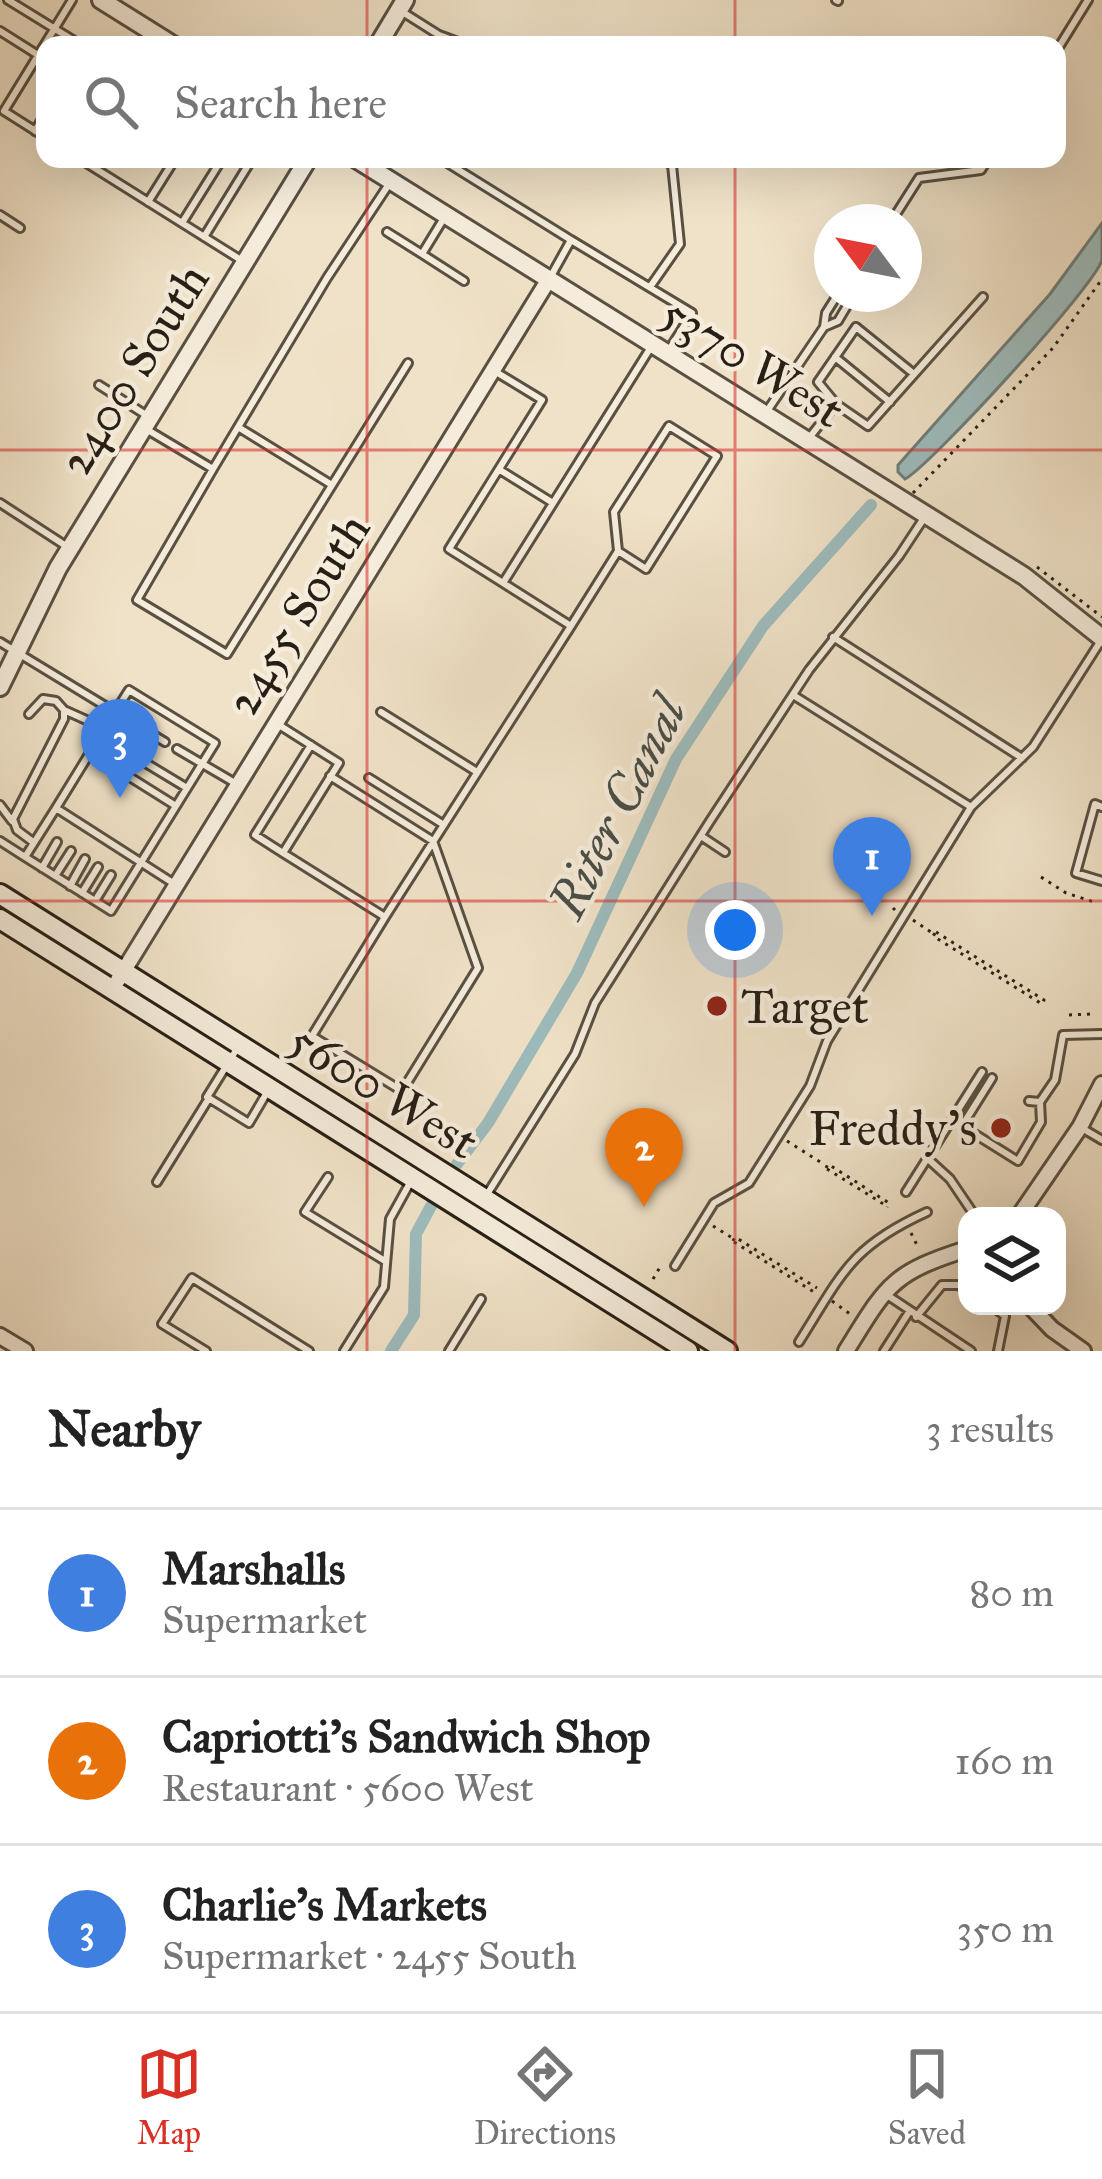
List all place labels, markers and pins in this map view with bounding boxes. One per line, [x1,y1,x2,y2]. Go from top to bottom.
pin: 3 [81,699,159,798]
pin: 1 [833,817,911,916]
place label: Target [741,977,869,1036]
marker: Target [704,993,730,1019]
place label: Freddy's [809,1099,977,1158]
pin: 2 [605,1108,683,1207]
marker: Freddy's [988,1115,1014,1141]

